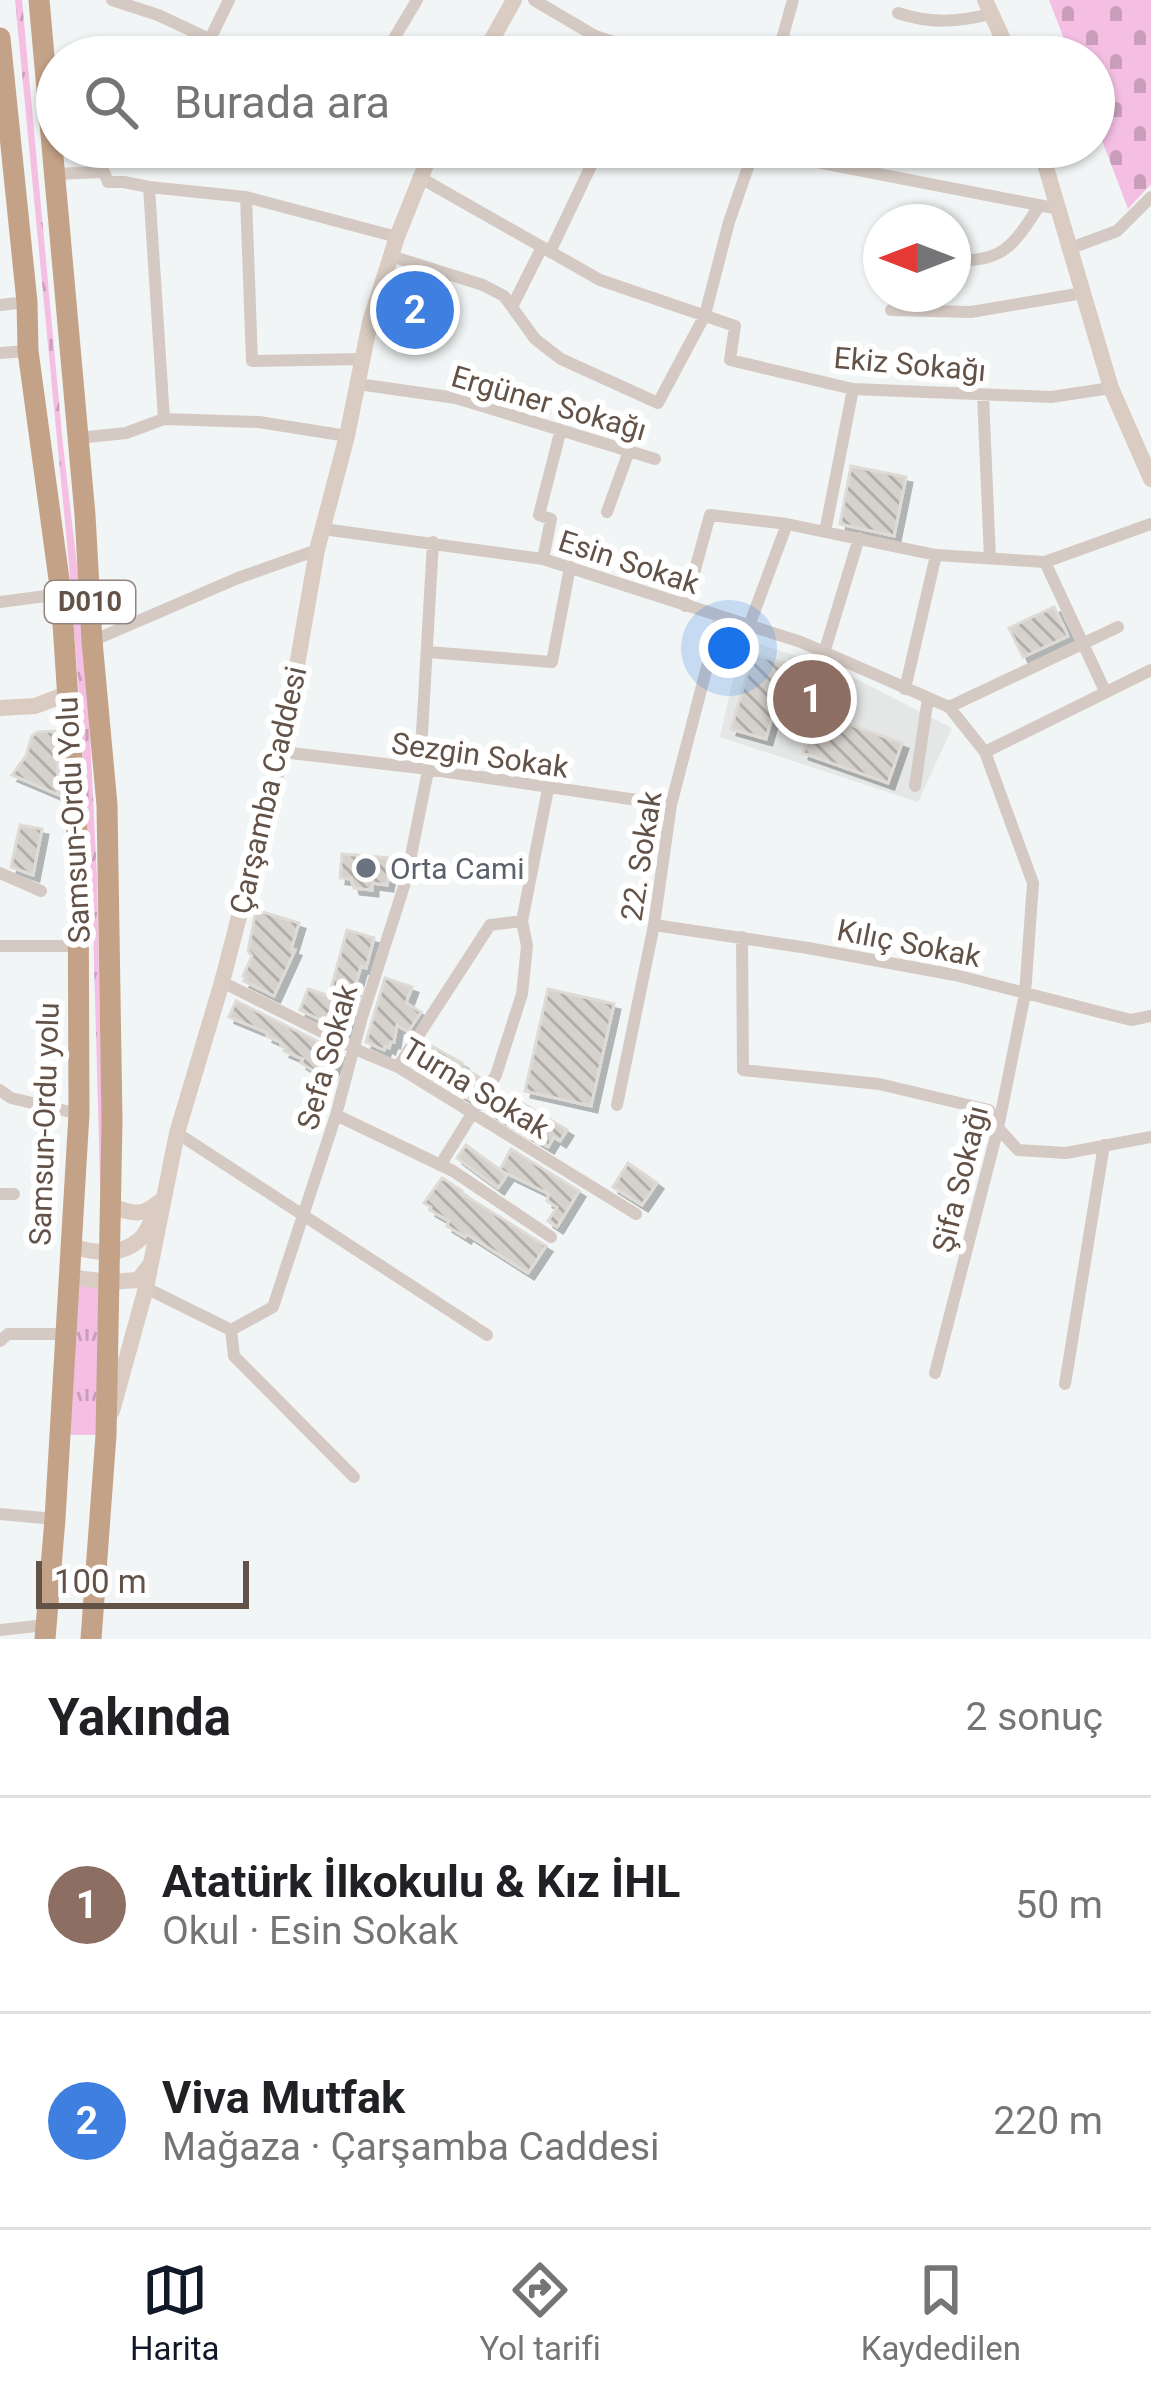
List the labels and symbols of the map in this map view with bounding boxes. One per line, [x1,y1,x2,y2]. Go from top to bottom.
north arrow [863,204,971,312]
pin: 2 [376,265,454,355]
street label: Ekiz Sokağı [832,340,988,388]
street label: Ergüner Sokağı [448,358,650,448]
street label: Esin Sokak [554,523,704,601]
road number: D010 [45,581,135,623]
your location [699,618,759,678]
pin: 1 [773,654,851,744]
street label: Çarşamba Caddesi [222,663,314,917]
street label: Samsun-Ordu Yolu [49,696,97,944]
street label: Sezgin Sokak [389,725,571,785]
street label: 22. Sokak [613,788,669,923]
place label: Orta Cami [390,851,525,886]
marker: Orta Cami [353,855,379,881]
street label: Kılıç Sokak [834,912,985,974]
street label: Sefa Sokak [290,980,365,1134]
street label: Samsun-Ordu yolu [22,1002,66,1246]
street label: Turna Sokak [396,1030,556,1146]
street label: Şifa Sokağı [925,1102,995,1256]
scale bar [36,1555,249,1608]

